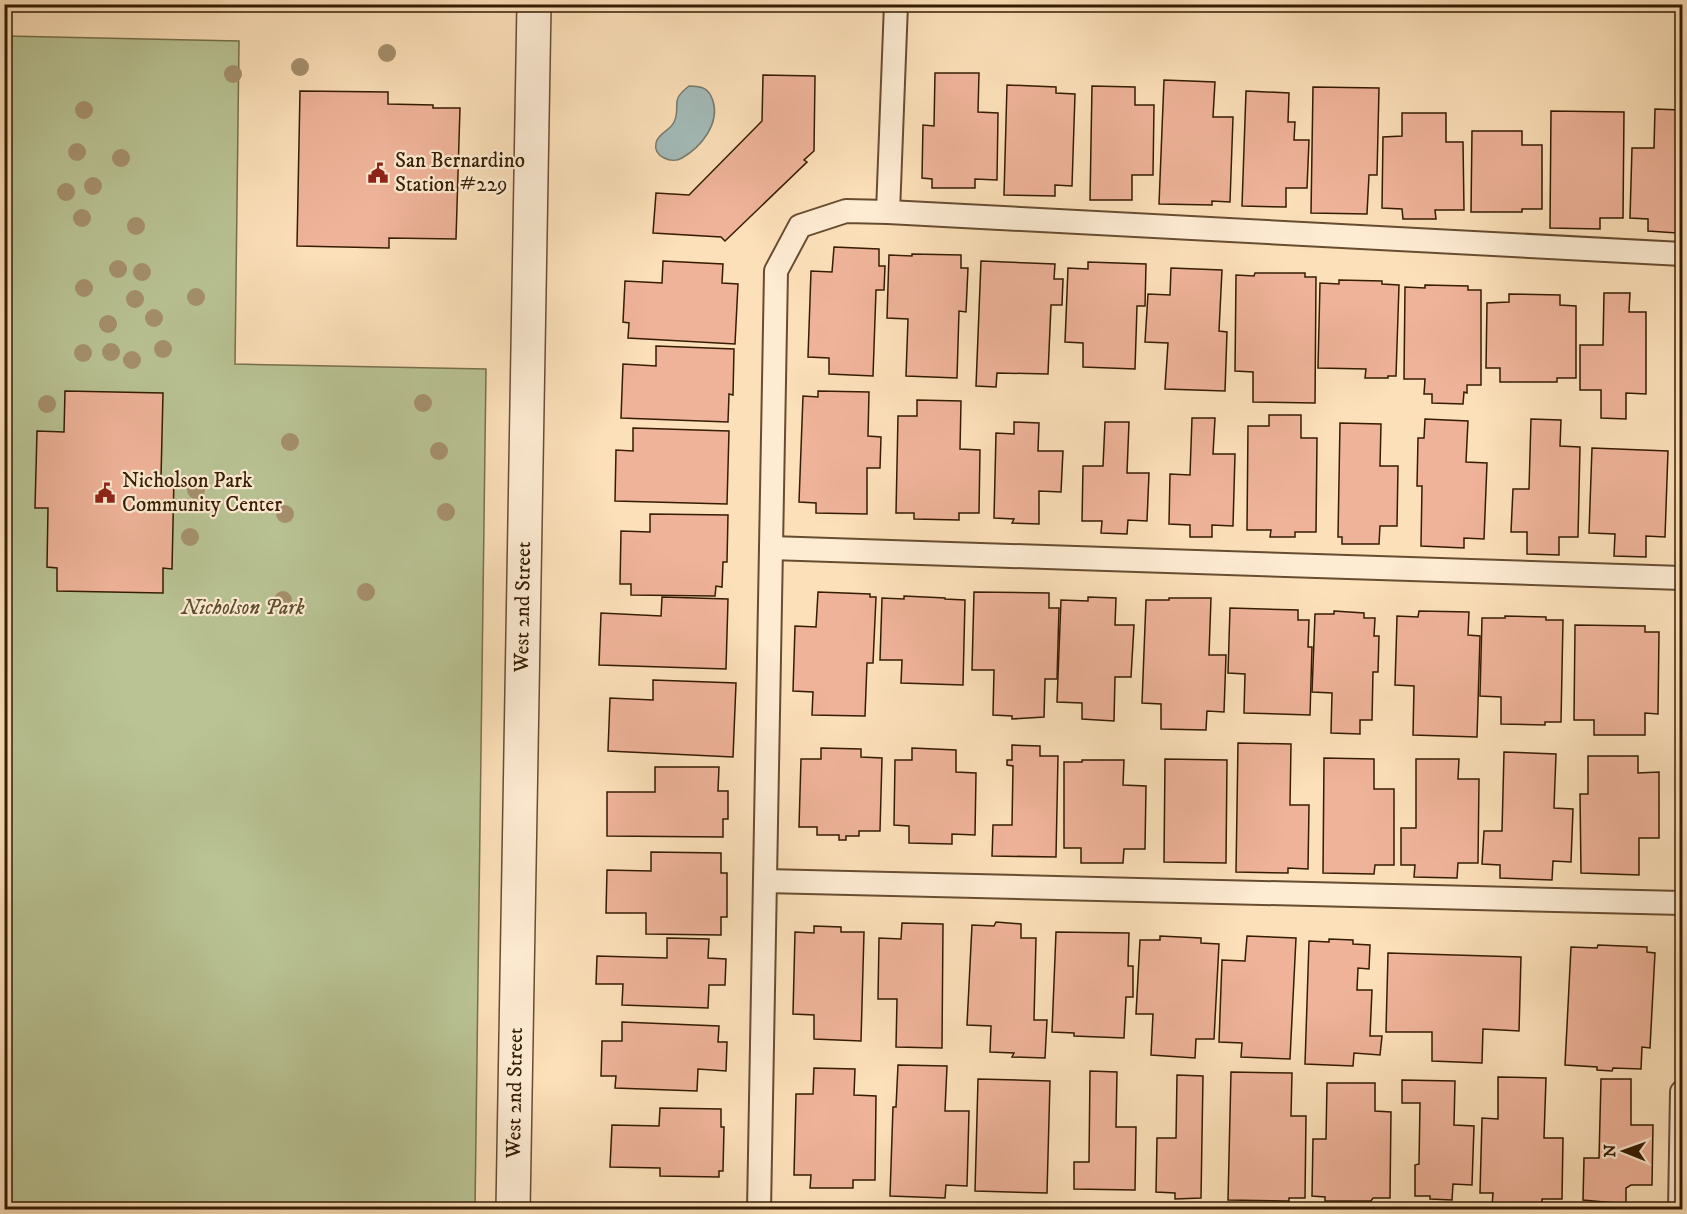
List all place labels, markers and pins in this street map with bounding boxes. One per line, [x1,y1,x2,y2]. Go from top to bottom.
place label: San Bernardino Station #229 [395,148,525,198]
public building icon: San Bernardino Station #229 [366,161,390,185]
place label: Nicholson Park Community Center [122,468,282,518]
public building icon: Nicholson Park Community Center [93,481,117,505]

